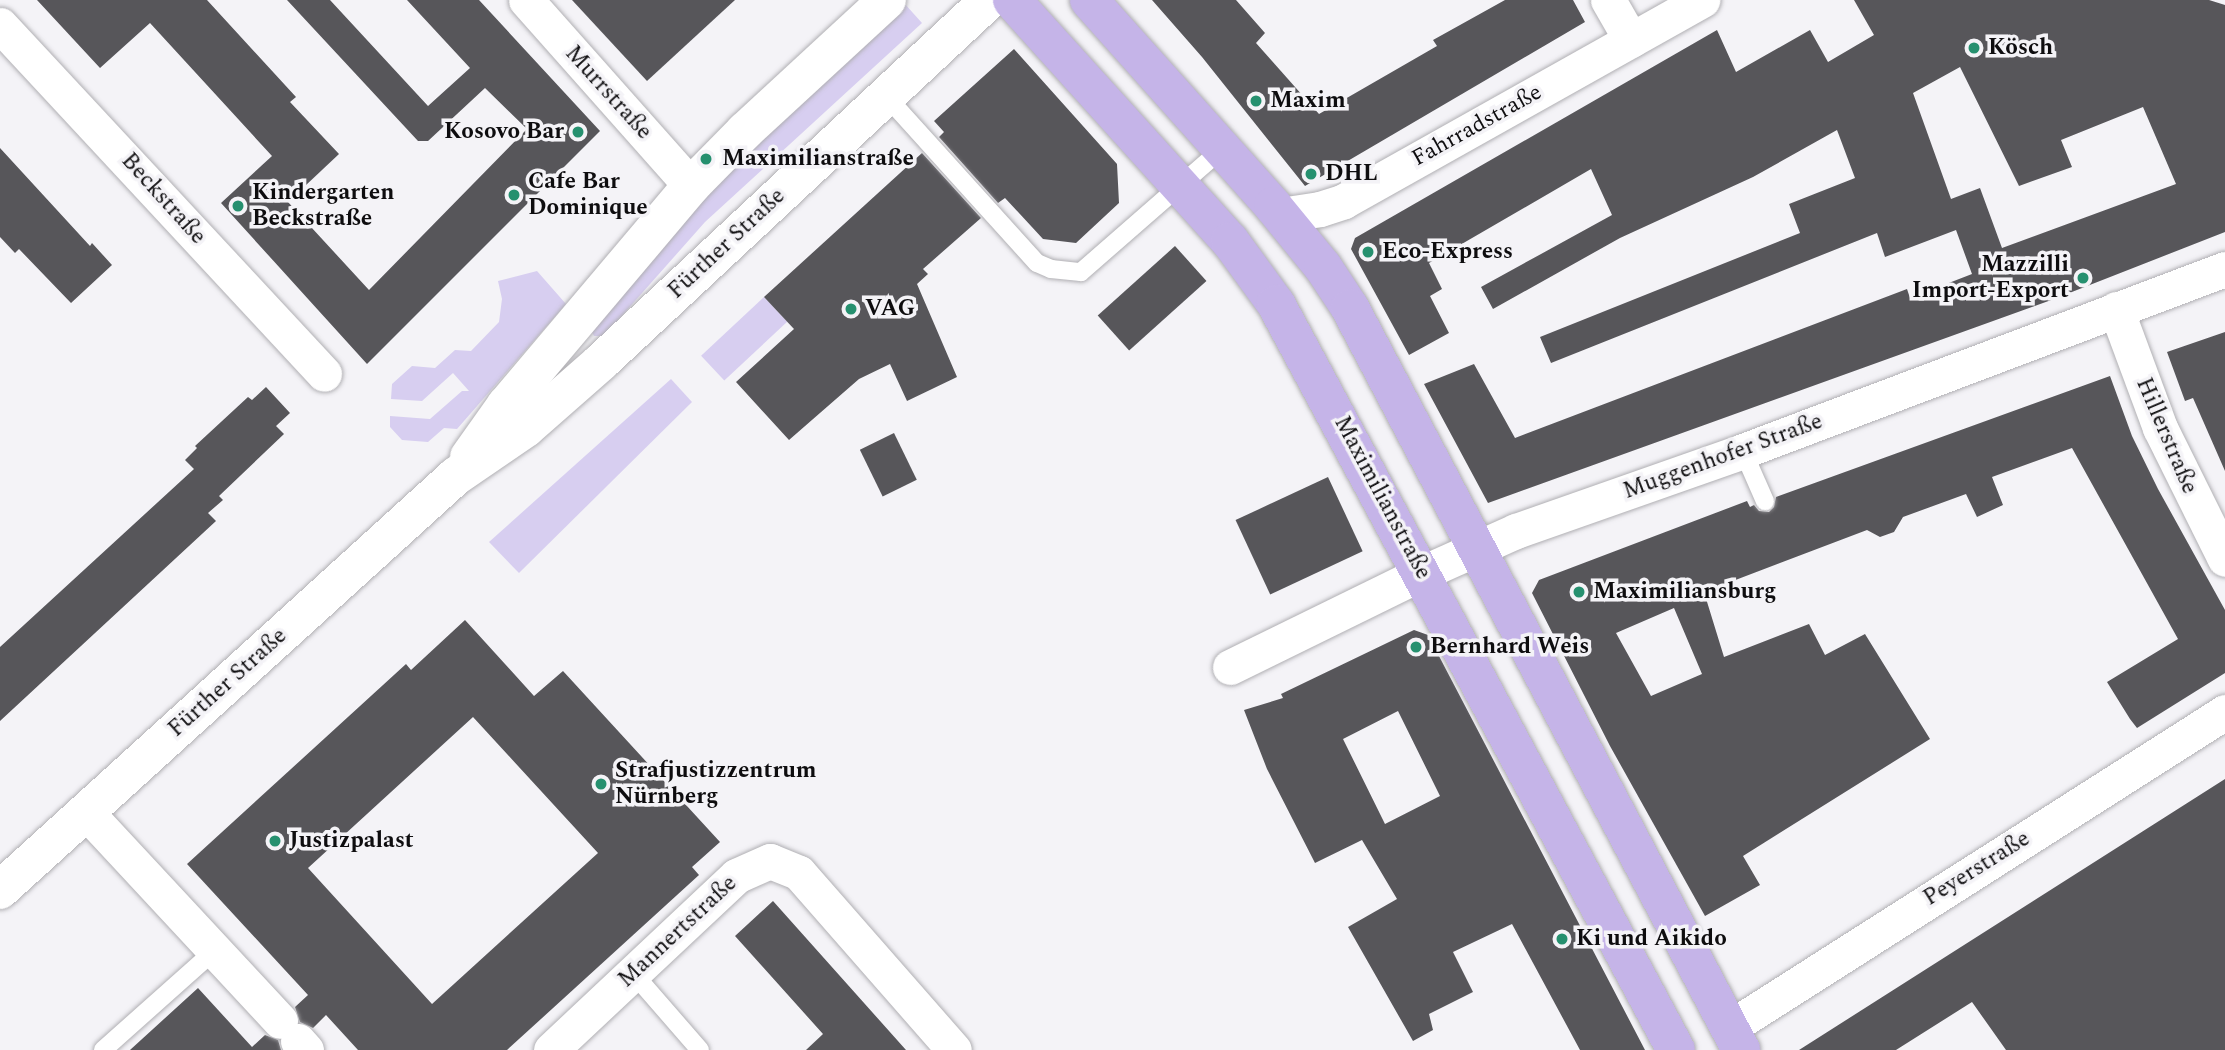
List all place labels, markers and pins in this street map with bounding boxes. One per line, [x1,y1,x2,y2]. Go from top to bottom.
place label: Kösch [1988,34,2053,62]
marker: Kösch [1966,40,1982,56]
place label: Maxim [1270,87,1346,115]
marker: Maxim [1248,93,1264,109]
place label: Kosovo Bar [444,118,564,146]
marker: Kosovo Bar [570,124,586,140]
place label: Maximilianstraße [722,145,914,173]
marker: Maximilianstraße [696,149,716,169]
place label: DHL [1325,160,1378,188]
marker: DHL [1303,166,1319,182]
place label: Cafe Bar Dominique [528,168,648,222]
place label: Kindergarten Beckstraße [252,179,394,233]
marker: Cafe Bar Dominique [506,187,522,203]
marker: Kindergarten Beckstraße [230,198,246,214]
place label: Eco-Express [1382,238,1513,266]
marker: Eco-Express [1360,244,1376,260]
place label: Mazzilli Import-Export [1912,251,2069,305]
marker: Mazzilli Import-Export [2075,270,2091,286]
place label: VAG [865,295,915,323]
marker: VAG [843,301,859,317]
place label: Maximiliansburg [1593,578,1777,606]
marker: Maximiliansburg [1571,584,1587,600]
place label: Bernhard Weis [1430,633,1589,661]
marker: Bernhard Weis [1408,639,1424,655]
place label: Strafjustizzentrum Nürnberg [615,757,817,811]
marker: Strafjustizzentrum Nürnberg [593,776,609,792]
place label: Justizpalast [289,827,414,855]
marker: Justizpalast [267,833,283,849]
place label: Ki und Aikido [1576,925,1727,953]
marker: Ki und Aikido [1554,931,1570,947]

